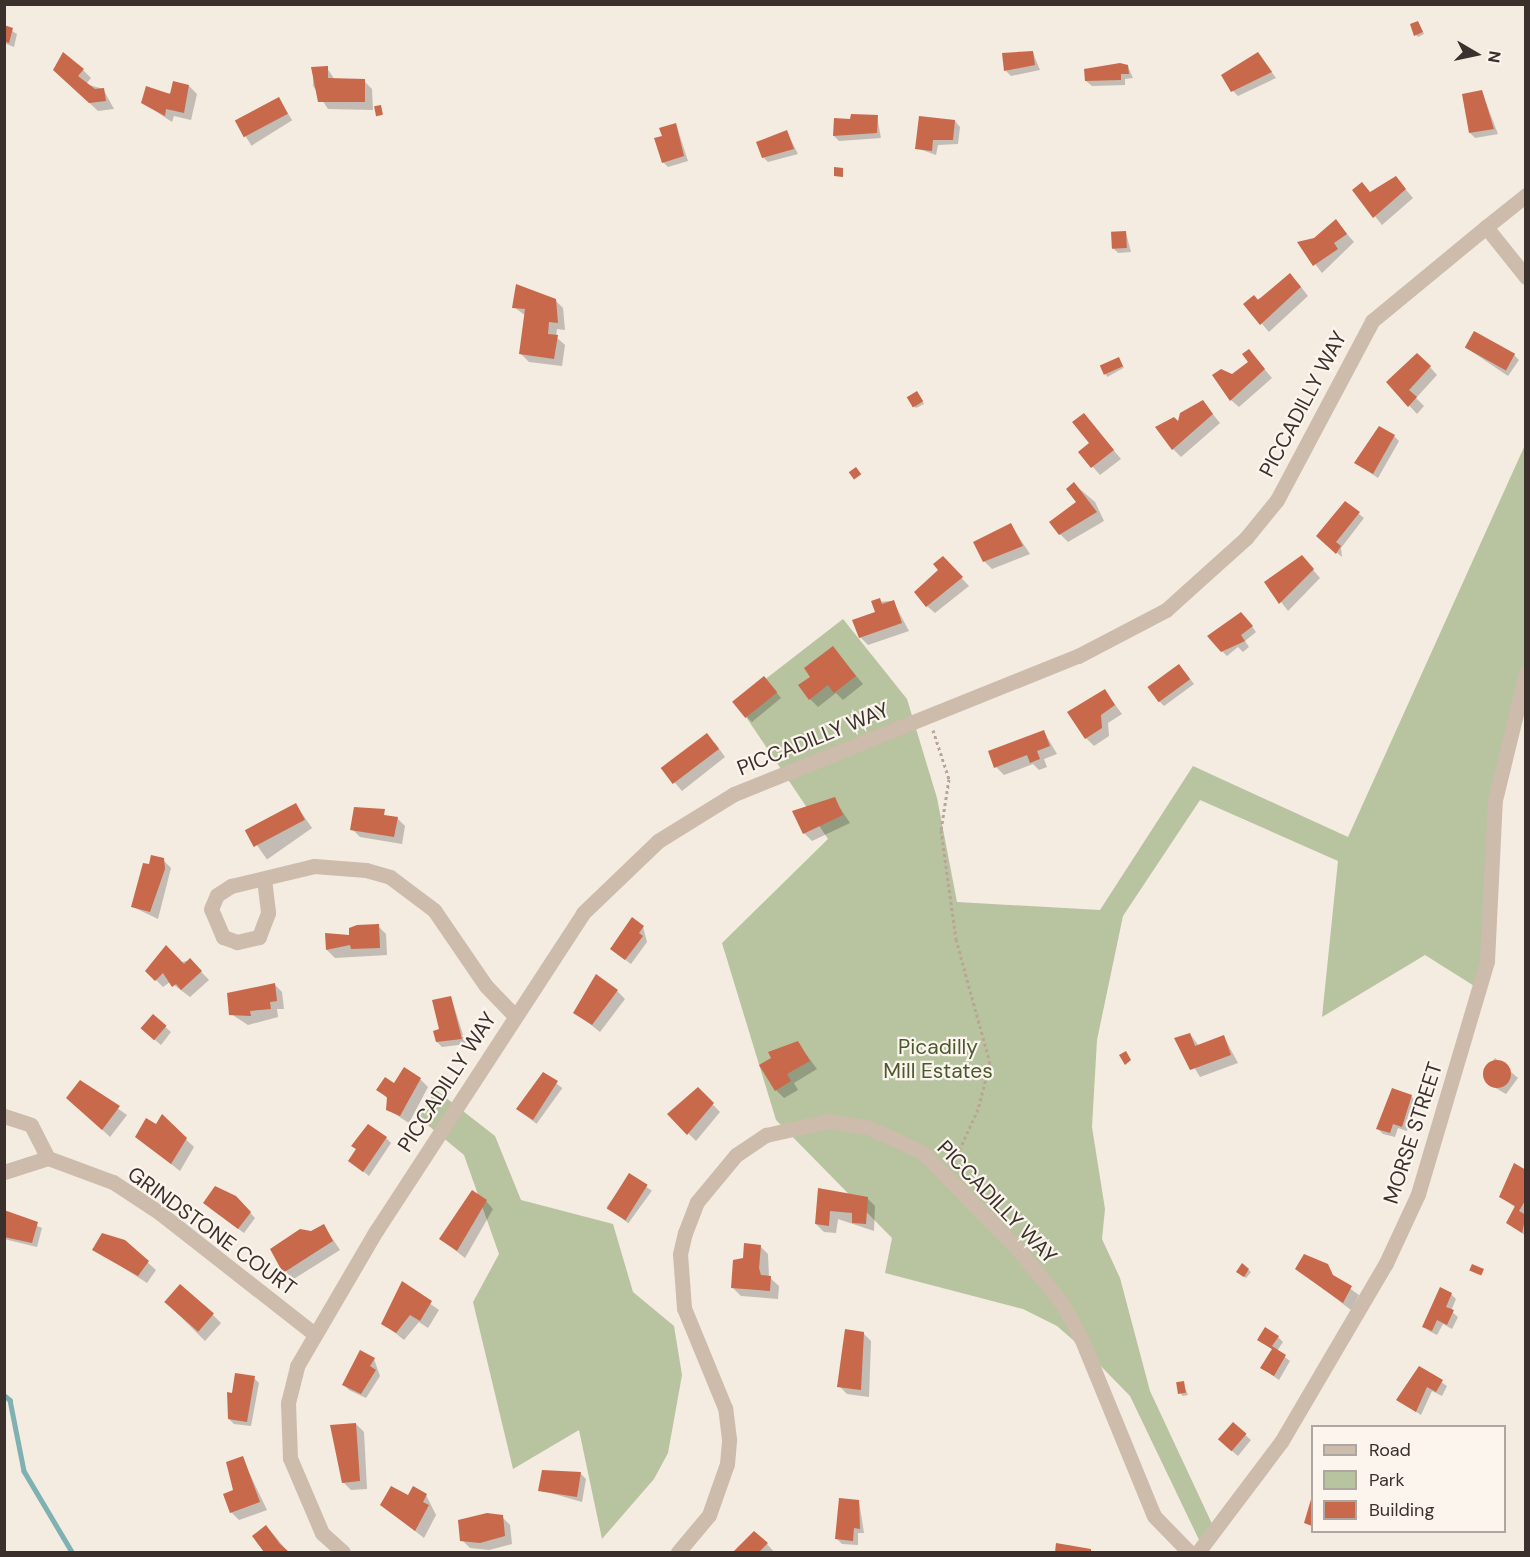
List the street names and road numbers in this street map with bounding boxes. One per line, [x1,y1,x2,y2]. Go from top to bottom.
street label: PICCADILLY WAY [1254,327,1352,481]
street label: PICCADILLY WAY [733,697,893,781]
street label: PICCADILLY WAY [392,1007,502,1157]
street label: MORSE STREET [1378,1059,1448,1207]
street label: PICCADILLY WAY [932,1135,1062,1269]
street label: GRINDSTONE COURT [123,1161,301,1301]

